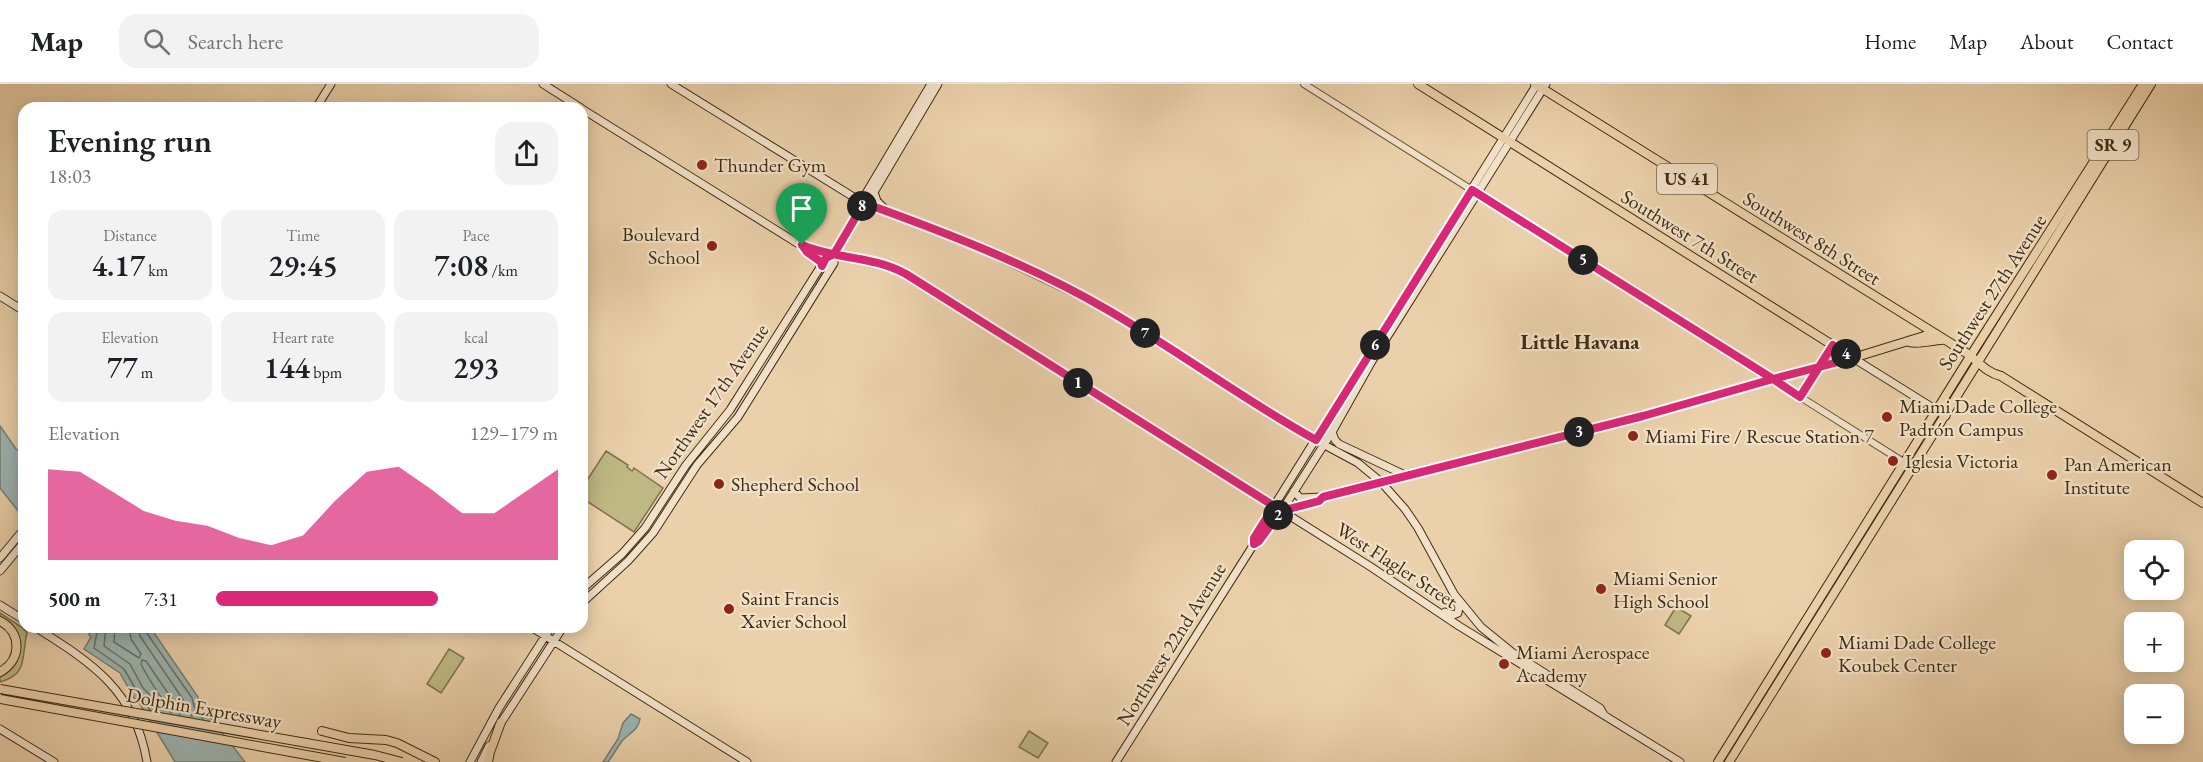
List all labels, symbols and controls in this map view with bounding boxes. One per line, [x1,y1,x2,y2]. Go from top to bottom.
search box [119,14,539,68]
text: Map [30,23,83,59]
icon: search [140,25,173,58]
text: Search here [188,27,283,56]
text: Home [1864,28,1916,55]
text: Map [1949,28,1987,55]
text: About [2020,28,2073,55]
text: Contact [2106,28,2173,55]
text: Evening run [48,119,212,162]
button: share [495,122,558,185]
road number: SR 9 [2088,130,2138,160]
place label: Thunder Gym [714,152,827,178]
marker: Thunder Gym [695,158,709,172]
text: 18:03 [48,163,91,189]
road number: US 41 [1657,164,1717,194]
pin [776,183,827,245]
street label: Southwest 7th Street [1616,183,1764,289]
street label: Southwest 8th Street [1738,185,1886,291]
pin: 8 [847,191,877,221]
icon: arrive [785,192,818,225]
text: 8 [858,195,866,216]
street label: Southwest 27th Avenue [1932,209,2052,375]
place label: Boulevard School [622,221,701,270]
text: Distance [103,225,157,246]
text: Time [286,225,320,246]
text: Pace [463,225,489,246]
marker: Boulevard School [705,239,719,253]
pin: 5 [1568,245,1598,275]
text: 4.17 [92,246,145,285]
text: 29:45 [268,246,338,285]
text: 7:08 [434,246,488,285]
text: 5 [1579,249,1587,270]
text: km [145,260,168,281]
text: /km [488,260,518,281]
street label: Northwest 17th Avenue [648,318,774,484]
pin: 7 [1130,318,1160,348]
text: 7 [1141,322,1149,343]
text: Elevation [101,327,159,348]
text: Heart rate [272,327,334,348]
text: kcal [464,327,488,348]
district label: Little Havana [1520,328,1640,355]
pin: 6 [1360,330,1390,360]
text: 6 [1371,334,1379,355]
pin: 4 [1831,339,1861,369]
text: 4 [1842,343,1850,364]
text: 77 [107,348,138,387]
text: 144 [264,348,310,387]
text: 293 [453,348,499,387]
text: m [138,362,153,383]
text: bpm [310,362,342,383]
pin: 1 [1063,368,1093,398]
text: 1 [1074,372,1082,393]
place label: Miami Dade College Padrón Campus [1899,393,2057,442]
marker: Miami Dade College Padrón Campus [1880,410,1894,424]
pin: 3 [1564,417,1594,447]
text: Elevation [48,420,120,446]
text: 129–179 m [470,420,558,446]
text: 3 [1575,421,1583,442]
place label: Miami Fire / Rescue Station 7 [1645,423,1874,449]
marker: Miami Fire / Rescue Station 7 [1626,429,1640,443]
place label: Iglesia Victoria [1905,448,2018,474]
place label: Pan American Institute [2064,451,2172,500]
marker: Iglesia Victoria [1886,454,1900,468]
marker: Pan American Institute [2045,468,2059,482]
place label: Shepherd School [731,471,860,497]
marker: Shepherd School [712,477,726,491]
pin: 2 [1263,500,1293,530]
text: 2 [1274,504,1282,525]
street label: West Flagler Street [1331,516,1463,614]
map controls [2124,540,2184,744]
button: locate [2124,540,2184,600]
street label: Northwest 22nd Avenue [1110,557,1232,730]
place label: Miami Senior High School [1613,565,1718,614]
marker: Miami Senior High School [1594,582,1608,596]
place label: Saint Francis Xavier School [740,585,847,634]
text: 500 m [48,586,101,612]
text: 7:31 [144,586,178,612]
marker: Saint Francis Xavier School [722,602,736,616]
button: + [2124,612,2184,672]
place label: Miami Dade College Koubek Center [1838,629,1996,678]
place label: Miami Aerospace Academy [1515,639,1650,688]
marker: Miami Dade College Koubek Center [1819,646,1833,660]
marker: Miami Aerospace Academy [1497,657,1511,671]
street label: Dolphin Expressway [124,682,284,734]
button: − [2124,684,2184,744]

